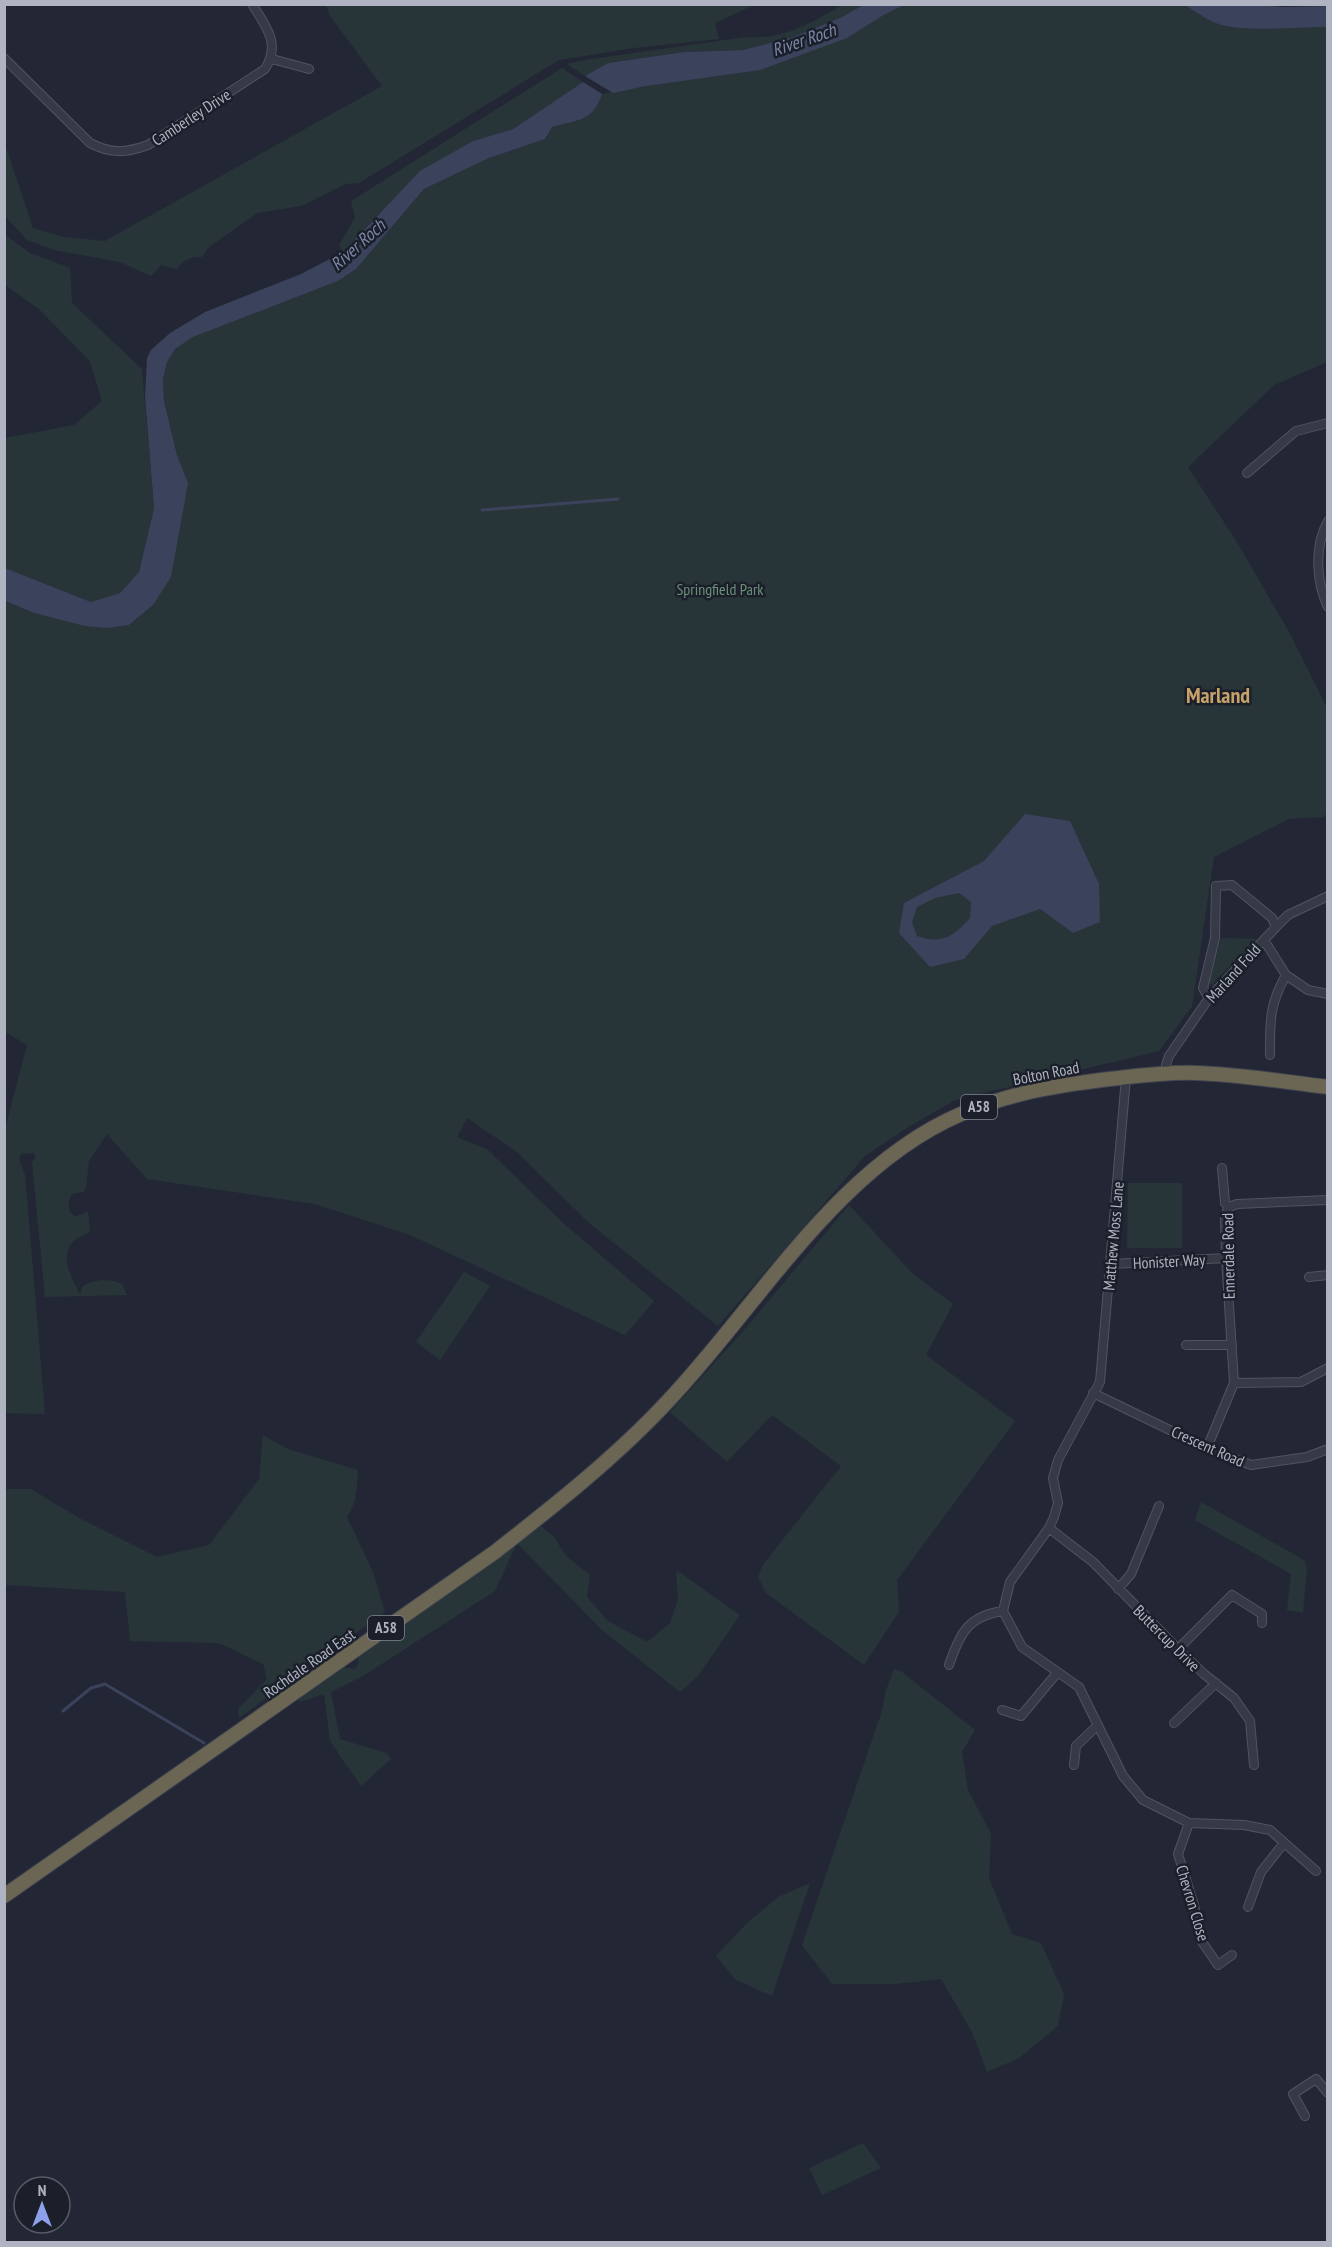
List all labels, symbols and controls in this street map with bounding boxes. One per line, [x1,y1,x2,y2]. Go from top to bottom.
water label: River Roch [769,18,840,61]
street label: Camberley Drive [148,84,234,150]
water label: River Roch [326,213,391,275]
park label: Springfield Park [676,579,764,599]
district label: Marland [1186,681,1250,709]
street label: Marland Fold [1201,939,1265,1007]
street label: Bolton Road [1011,1057,1081,1089]
road number: A58 [961,1095,997,1119]
street label: Matthew Moss Lane [1098,1181,1128,1291]
street label: Ennerdale Road [1217,1213,1239,1299]
street label: Honister Way [1132,1249,1206,1273]
street label: Crescent Road [1168,1421,1248,1471]
street label: Buttercup Drive [1129,1600,1205,1676]
road number: A58 [368,1616,404,1640]
street label: Rochdale Road East [259,1624,359,1702]
street label: Chevron Close [1172,1862,1214,1944]
north arrow [12,2175,72,2235]
text: N [38,2180,46,2200]

